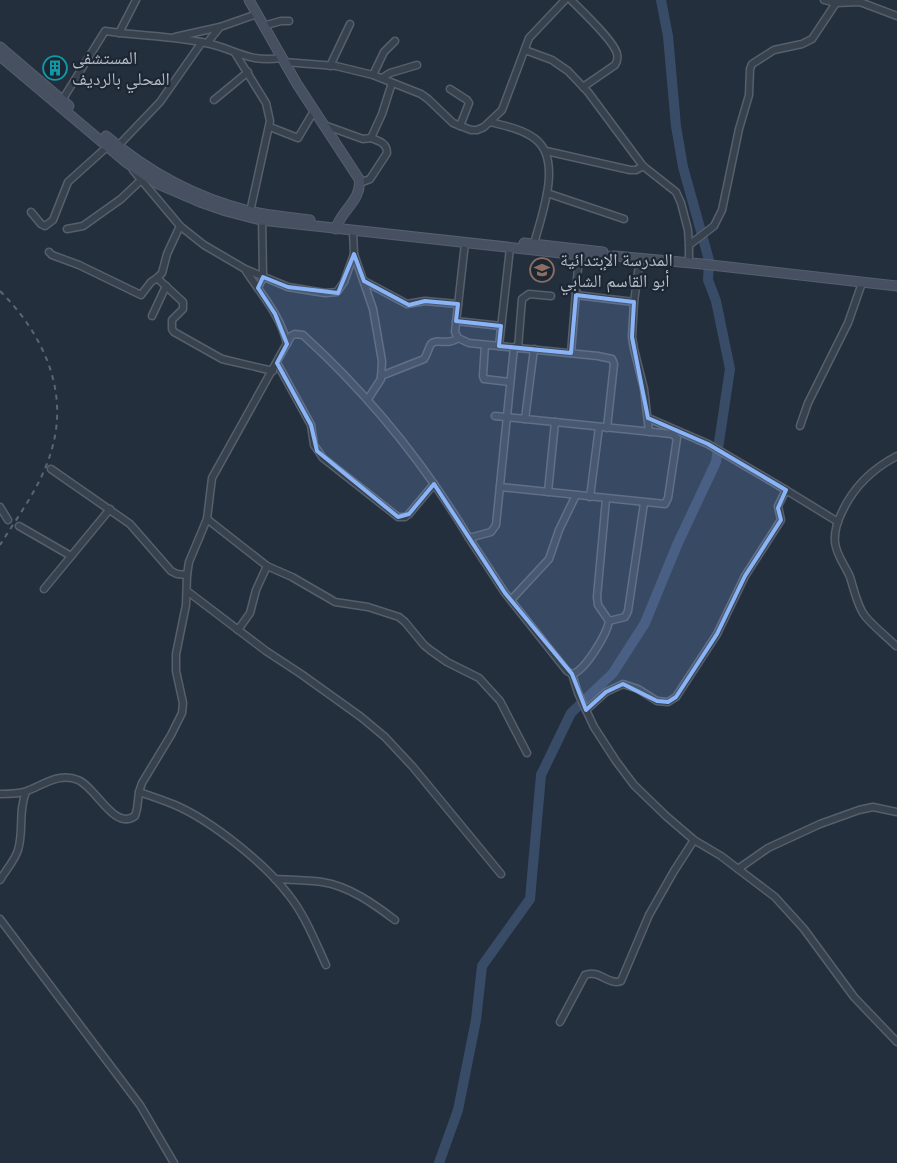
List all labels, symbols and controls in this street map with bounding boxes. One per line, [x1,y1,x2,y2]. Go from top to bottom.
place label: المستشفى المحلي بالرديف [72,47,170,94]
building icon: المستشفى المحلي بالرديف [42,55,68,81]
place label: المدرسة الإبتدائية أبو القاسم الشابي [560,249,673,296]
school or university icon: المدرسة الإبتدائية أبو القاسم الشابي [529,257,555,283]

